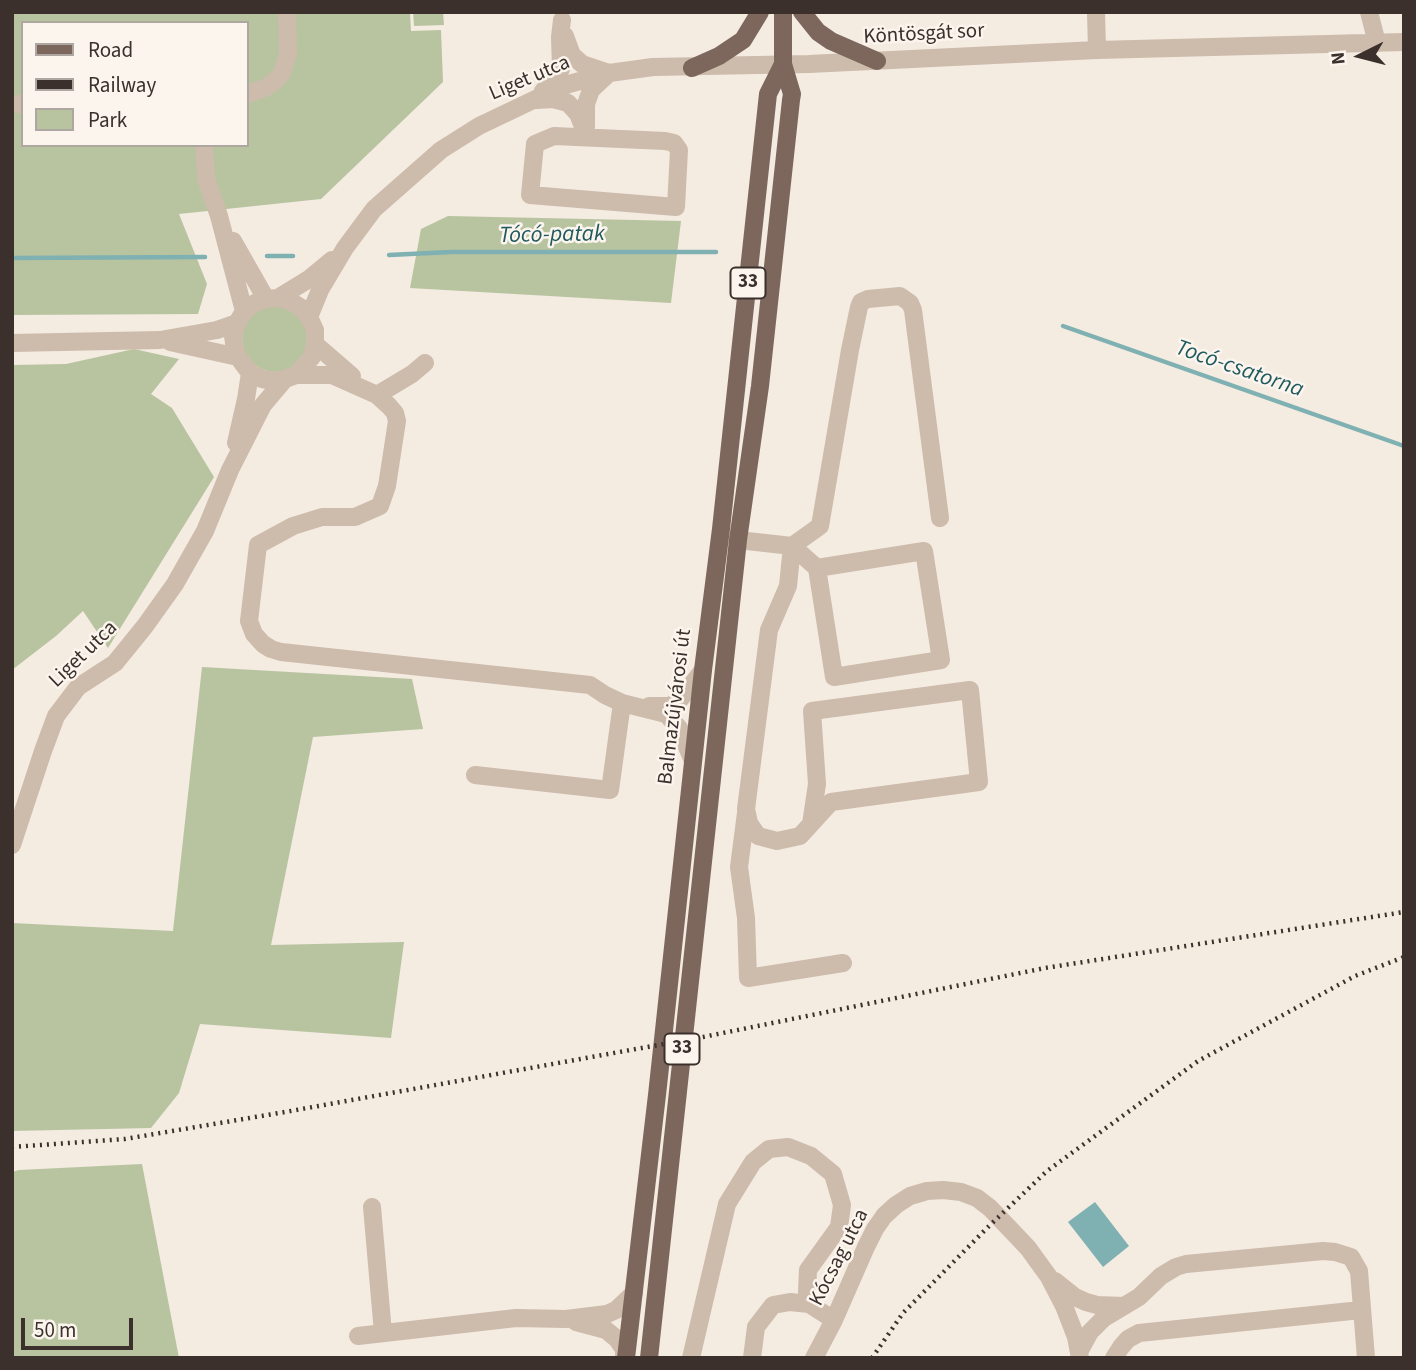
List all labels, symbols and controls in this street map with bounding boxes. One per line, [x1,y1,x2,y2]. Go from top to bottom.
street label: Köntösgát sor [863,19,985,51]
legend [21,21,248,147]
north arrow [1325,21,1395,91]
text: Road [88,35,133,65]
street label: Liget utca [486,51,574,107]
text: N [1325,51,1353,66]
text: Railway [88,70,156,100]
text: Park [88,105,127,135]
water label: Tócó-patak [499,221,605,251]
road number: 33 [730,268,766,298]
water label: Tocó-csatorna [1171,335,1307,405]
street label: Liget utca [45,616,123,694]
street label: Balmazújvárosi út [654,628,698,786]
road number: 33 [664,1034,700,1064]
street label: Kócsag utca [805,1205,875,1311]
scale bar [24,1304,136,1348]
text: 50 m [34,1315,76,1345]

